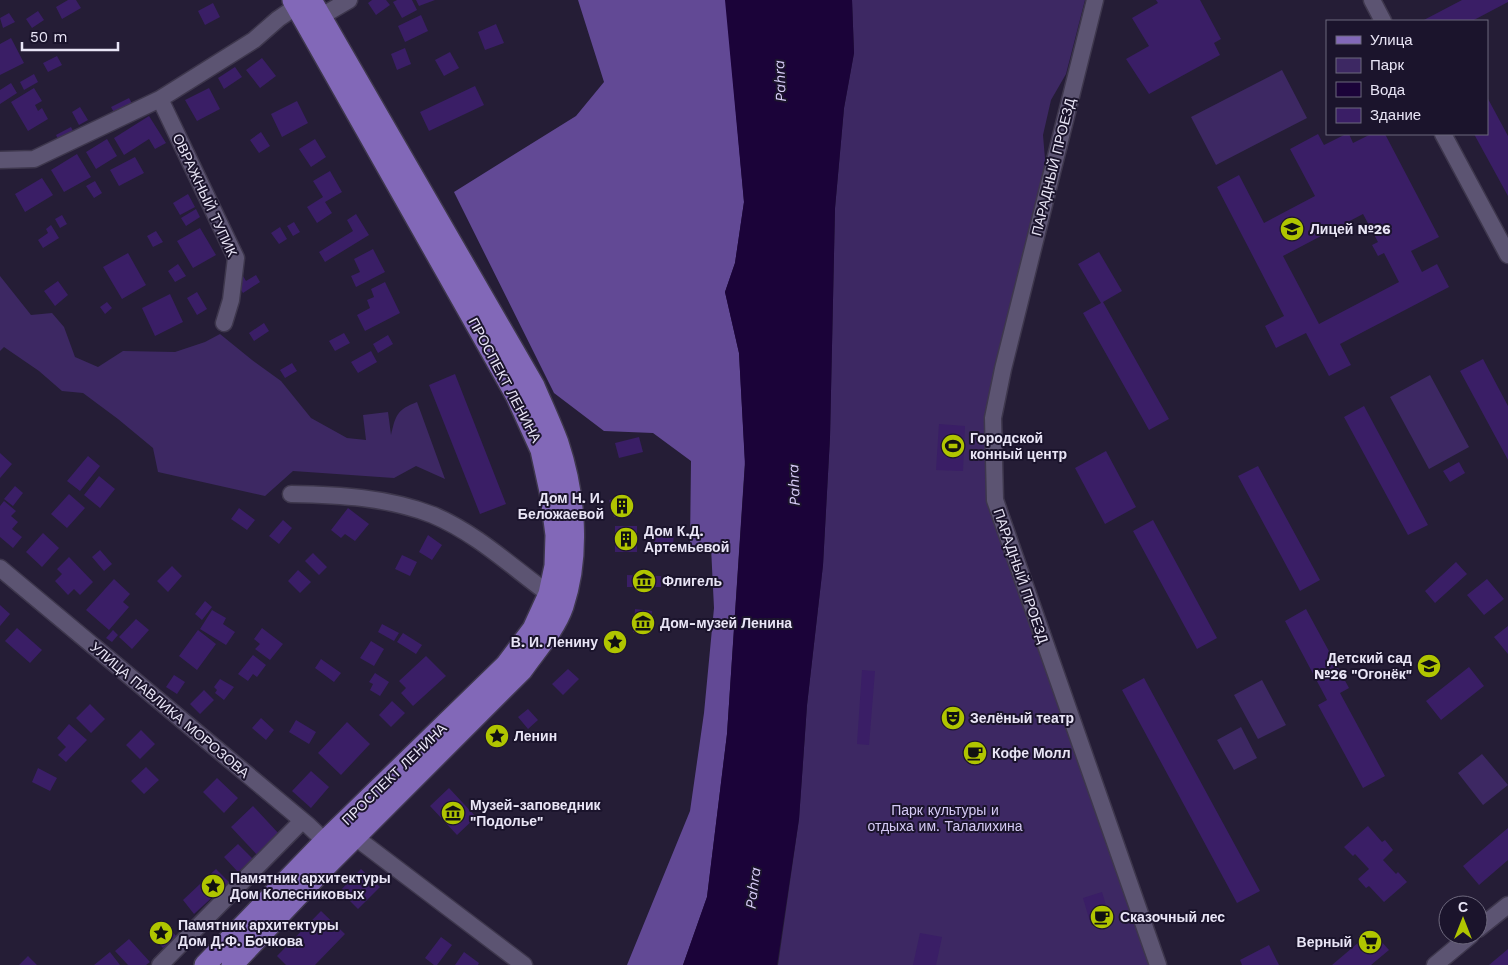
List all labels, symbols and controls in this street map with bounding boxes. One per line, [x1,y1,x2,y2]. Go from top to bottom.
scale bar [22,20,119,52]
legend [1326,20,1488,135]
text: 50 m [30,28,67,46]
text: Улица [1370,31,1413,49]
text: Парк [1370,56,1404,74]
water label: Pahra [770,60,790,102]
text: Вода [1370,81,1406,99]
street label: ПАРАДНЫЙ ПРОЕЗД [1027,96,1078,238]
text: Здание [1370,106,1421,124]
street label: ОВРАЖНЫЙ ТУПИК [169,130,242,260]
school or university icon: Лицей №26 [1279,216,1305,242]
place label: Лицей №26 [1310,221,1391,237]
street label: ПРОСПЕКТ ЛЕНИНА [465,315,545,446]
place label: Городской конный центр [970,430,1067,462]
sports icon: Городской конный центр [940,433,966,459]
water label: Pahra [784,464,804,506]
place label: Дом Н. И. Беложаевой [518,490,604,522]
building icon: Дом Н. И. Беложаевой [609,493,635,519]
street label: ПАРАДНЫЙ ПРОЕЗД [990,506,1053,646]
place label: Дом К.Д. Артемьевой [644,523,729,555]
building icon: Дом К.Д. Артемьевой [613,526,639,552]
museum icon: Флигель [631,568,657,594]
place label: Флигель [662,573,723,589]
museum icon: Дом-музей Ленина [630,610,656,636]
place label: Дом-музей Ленина [660,615,792,631]
place icon: В. И. Ленину [602,629,628,655]
place label: В. И. Ленину [511,634,598,650]
street label: УЛИЦА ПАВЛИКА МОРОЗОВА [87,639,253,782]
place label: Детский сад №26 "Огонёк" [1314,650,1412,682]
school or university icon: Детский сад №26 "Огонёк" [1416,653,1442,679]
theatre icon: Зелёный театр [940,705,966,731]
place label: Зелёный театр [970,710,1074,726]
street label: ПРОСПЕКТ ЛЕНИНА [338,719,450,828]
place icon: Ленин [484,723,510,749]
place label: Ленин [514,728,557,744]
cafe icon: Кофе Молл [962,740,988,766]
place label: Кофе Молл [992,745,1071,761]
place label: Музей-заповедник "Подолье" [470,797,602,829]
museum icon: Музей-заповедник "Подолье" [440,800,466,826]
park label: Парк культуры и отдыха им. Талалихина [868,802,1023,834]
water label: Pahra [742,866,764,910]
place label: Памятник архитектуры Дом Колесниковых [230,870,391,902]
place icon: Памятник архитектуры Дом Колесниковых [200,873,226,899]
north arrow [1438,895,1488,945]
text: С [1458,899,1468,915]
cafe icon: Сказочный лес [1089,904,1115,930]
place label: Сказочный лес [1120,909,1225,925]
place label: Памятник архитектуры Дом Д.Ф. Бочкова [178,917,339,949]
place icon: Памятник архитектуры Дом Д.Ф. Бочкова [148,920,174,946]
supermarket icon: Верный [1357,929,1383,955]
place label: Верный [1297,934,1352,950]

